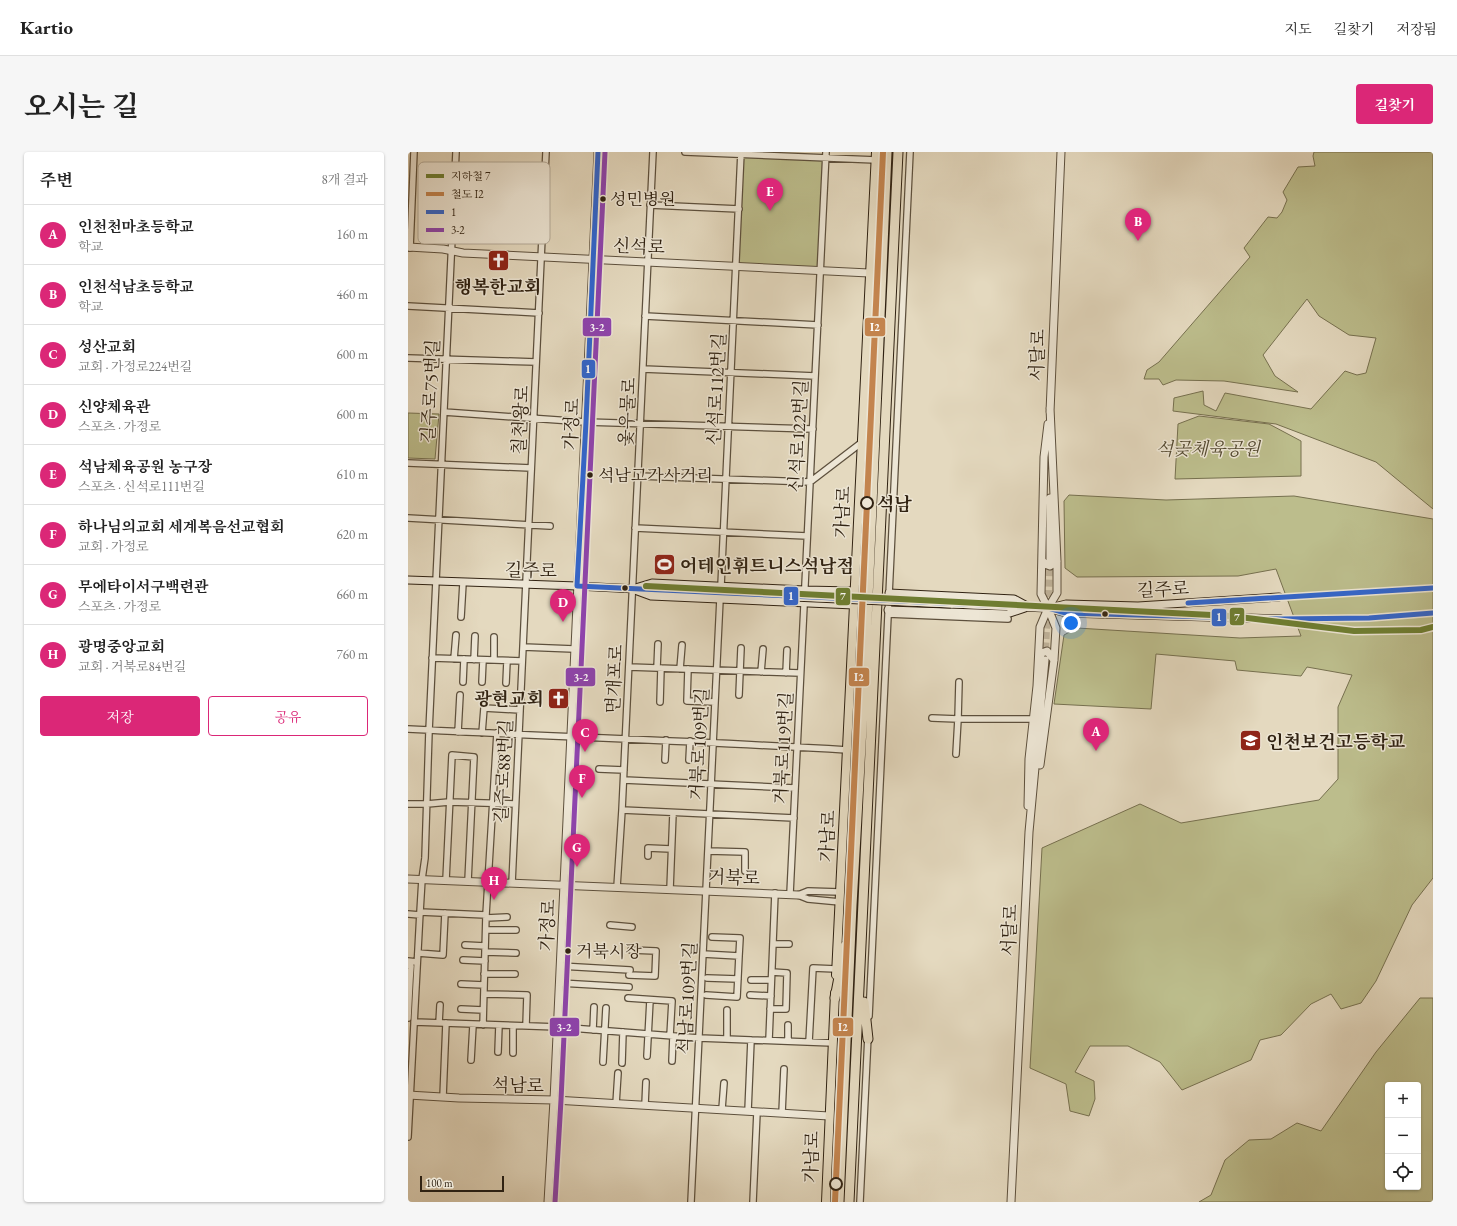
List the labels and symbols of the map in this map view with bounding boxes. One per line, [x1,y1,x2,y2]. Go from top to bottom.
legend [418,162,550,244]
text: 지하철 7 [451,169,491,183]
pin: E [757,178,783,211]
text: 철도 I2 [451,187,484,201]
place label: 성민병원 [610,188,676,210]
marker: 성민병원 [598,194,608,204]
text: 1 [451,205,456,219]
pin: B [1125,208,1151,241]
text: 3-2 [451,223,465,237]
street label: 신석로 [613,234,665,258]
church icon: 행복한교회 [485,248,511,274]
place label: 행복한교회 [455,275,541,298]
line badge: 3-2 [582,317,612,337]
line badge: I2 [864,317,886,337]
text: 3-2 [589,320,605,334]
text: I2 [870,320,880,334]
street label: 서달로 [1025,329,1049,381]
street label: 신석로112번길 [702,332,730,446]
street label: 길주로75번길 [416,338,444,444]
line badge: 1 [581,359,596,379]
text: 1 [585,362,591,376]
street label: 옻우물로 [614,377,640,447]
street label: 신석로122번길 [784,379,812,493]
street label: 칠천왕로 [507,385,533,455]
street label: 가정로 [558,397,584,451]
park label: 석곶체육공원 [1156,437,1262,460]
place label: 석남고가사거리 [598,464,713,486]
marker: 석남고가사거리 [585,470,595,480]
street label: 가남로 [829,485,855,539]
place label: 석남 [877,492,912,515]
marker: 석남 [860,496,874,510]
sports icon: 어테인휘트니스석남점 [651,552,677,578]
place label: 어테인휘트니스석남점 [680,554,854,577]
street label: 길주로 [505,558,557,582]
street label: 길주로 [1136,576,1190,602]
unlabelled marker [620,583,630,593]
line badge: 1 [783,586,799,606]
line badge: 7 [835,587,851,606]
pin: D [550,589,576,622]
text: 1 [788,589,794,603]
text: 7 [840,589,846,603]
line badge: 7 [1229,607,1245,626]
line badge: 1 [1211,608,1227,627]
unlabelled marker [1100,609,1110,619]
text: 1 [1216,610,1222,624]
text: 7 [1234,610,1240,624]
your location [1061,613,1081,633]
street label: 면개포로 [601,644,627,714]
line badge: 3-2 [565,667,596,687]
line badge: I2 [848,667,870,687]
text: 3-2 [573,670,589,684]
text: I2 [854,670,864,684]
church icon: 광현교회 [546,685,572,711]
place label: 광현교회 [474,687,544,710]
street label: 거북로109번길 [685,687,713,801]
street label: 거북로119번길 [769,691,797,805]
street label: 길주로88번길 [489,718,517,824]
pin: A [1083,718,1109,751]
pin: C [572,719,598,752]
school or university icon: 인천보건고등학교 [1237,728,1263,754]
place label: 인천보건고등학교 [1266,730,1406,753]
pin: F [569,765,595,798]
street label: 가남로 [814,809,840,863]
pin: G [564,834,590,867]
street label: 거북로 [708,865,760,889]
pin: H [481,867,507,900]
street label: 가정로 [534,898,560,952]
street label: 서달로 [996,903,1022,957]
place label: 거북시장 [576,940,642,962]
street label: 석남로109번길 [673,941,701,1055]
marker: 거북시장 [563,946,573,956]
line badge: 3-2 [549,1017,580,1037]
line badge: I2 [832,1017,854,1037]
text: 3-2 [556,1020,572,1034]
text: I2 [838,1020,848,1034]
street label: 석남로 [492,1073,544,1097]
street label: 가남로 [799,1131,823,1183]
scale bar [420,1174,504,1193]
unlabelled marker [829,1177,843,1191]

